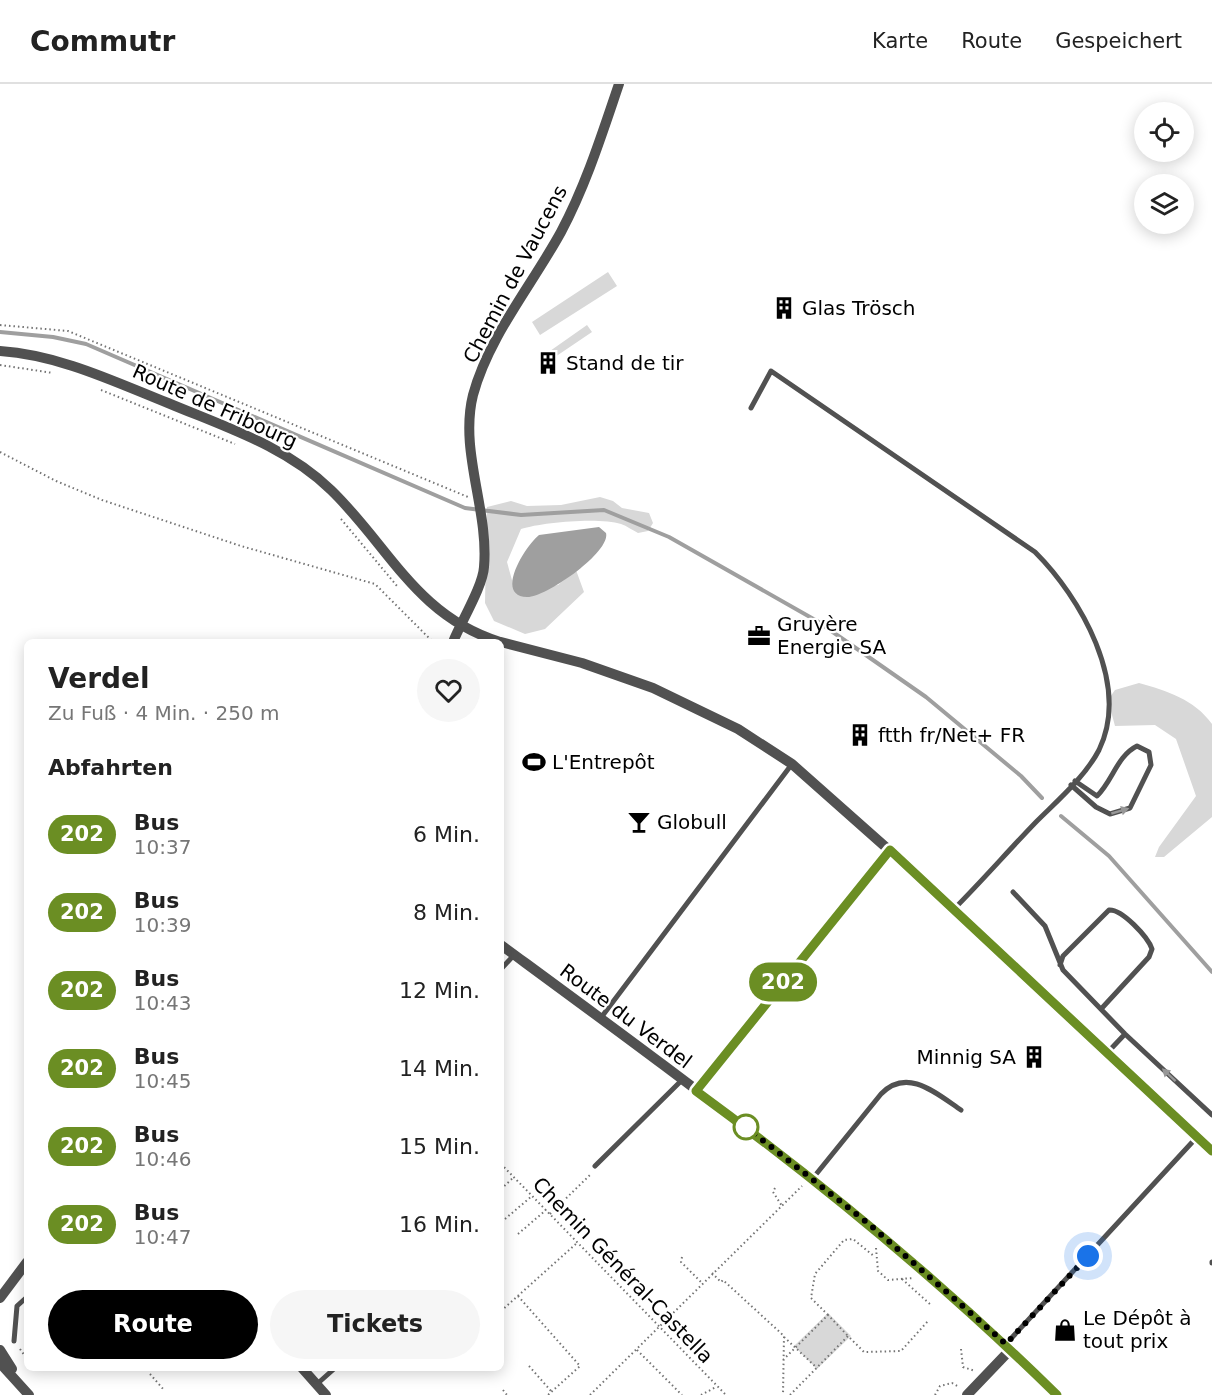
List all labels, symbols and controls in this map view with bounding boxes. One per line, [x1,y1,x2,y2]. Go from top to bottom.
text: Commutr [30,25,175,58]
text: Karte [872,29,928,53]
text: Route [961,29,1022,53]
text: Gespeichert [1055,29,1182,53]
map controls [1134,102,1194,234]
button: locate [1134,102,1194,162]
button: layers [1134,174,1194,234]
street label: Chemin de Vaucens [458,181,572,367]
building icon: Glas Trösch [771,295,797,321]
place label: Glas Trösch [802,296,915,320]
building icon: Stand de tir [535,350,561,376]
place label: Stand de tir [566,351,684,375]
street label: Route de Fribourg [129,359,301,453]
place label: Gruyère Energie SA [777,612,886,659]
office icon: Gruyère Energie SA [746,623,772,649]
button: heart [417,659,480,722]
text: Verdel [48,662,150,695]
text: Zu Fuß · 4 Min. · 250 m [48,701,280,725]
building icon: ftth fr/Net+ FR [847,722,873,748]
place label: ftth fr/Net+ FR [878,723,1025,747]
sports icon: L'Entrepôt [521,749,547,775]
place label: L'Entrepôt [552,750,655,774]
text: Abfahrten [48,755,173,780]
one-way arrow [1111,806,1129,815]
bar icon: Globull [626,809,652,835]
text: Bus [134,810,179,835]
place label: Globull [657,810,727,834]
text: 202 [60,822,104,846]
text: 6 Min. [413,822,480,847]
text: 10:37 [134,835,191,859]
text: Bus [134,888,179,913]
text: 202 [60,900,104,924]
text: 8 Min. [413,900,480,925]
text: 10:39 [134,913,191,937]
street label: Route du Verdel [555,959,697,1073]
line badge: 202 [748,962,818,1002]
text: Bus [134,966,179,991]
text: 202 [761,970,805,994]
text: 202 [60,978,104,1002]
text: 12 Min. [399,978,480,1003]
text: 10:43 [134,991,191,1015]
text: Bus [134,1044,179,1069]
building icon: Minnig SA [1021,1044,1047,1070]
place label: Minnig SA [916,1045,1016,1069]
text: 202 [60,1056,104,1080]
text: 14 Min. [399,1056,480,1081]
one-way arrow [1162,1068,1177,1082]
text: 10:45 [134,1069,191,1093]
unlabelled marker [733,1114,759,1140]
text: Bus [134,1122,179,1147]
text: 202 [60,1134,104,1158]
text: 15 Min. [399,1134,480,1159]
text: 10:46 [134,1147,191,1171]
street label: Chemin Général-Castella [528,1172,718,1368]
text: Bus [134,1200,179,1225]
text: 202 [60,1212,104,1236]
text: 16 Min. [399,1212,480,1237]
text: 10:47 [134,1225,191,1249]
your location [1073,1241,1103,1271]
button: Route [48,1290,258,1359]
button: Tickets [270,1290,480,1359]
place label: Le Dépôt à tout prix [1083,1306,1192,1353]
shop icon: Le Dépôt à tout prix [1052,1317,1078,1343]

